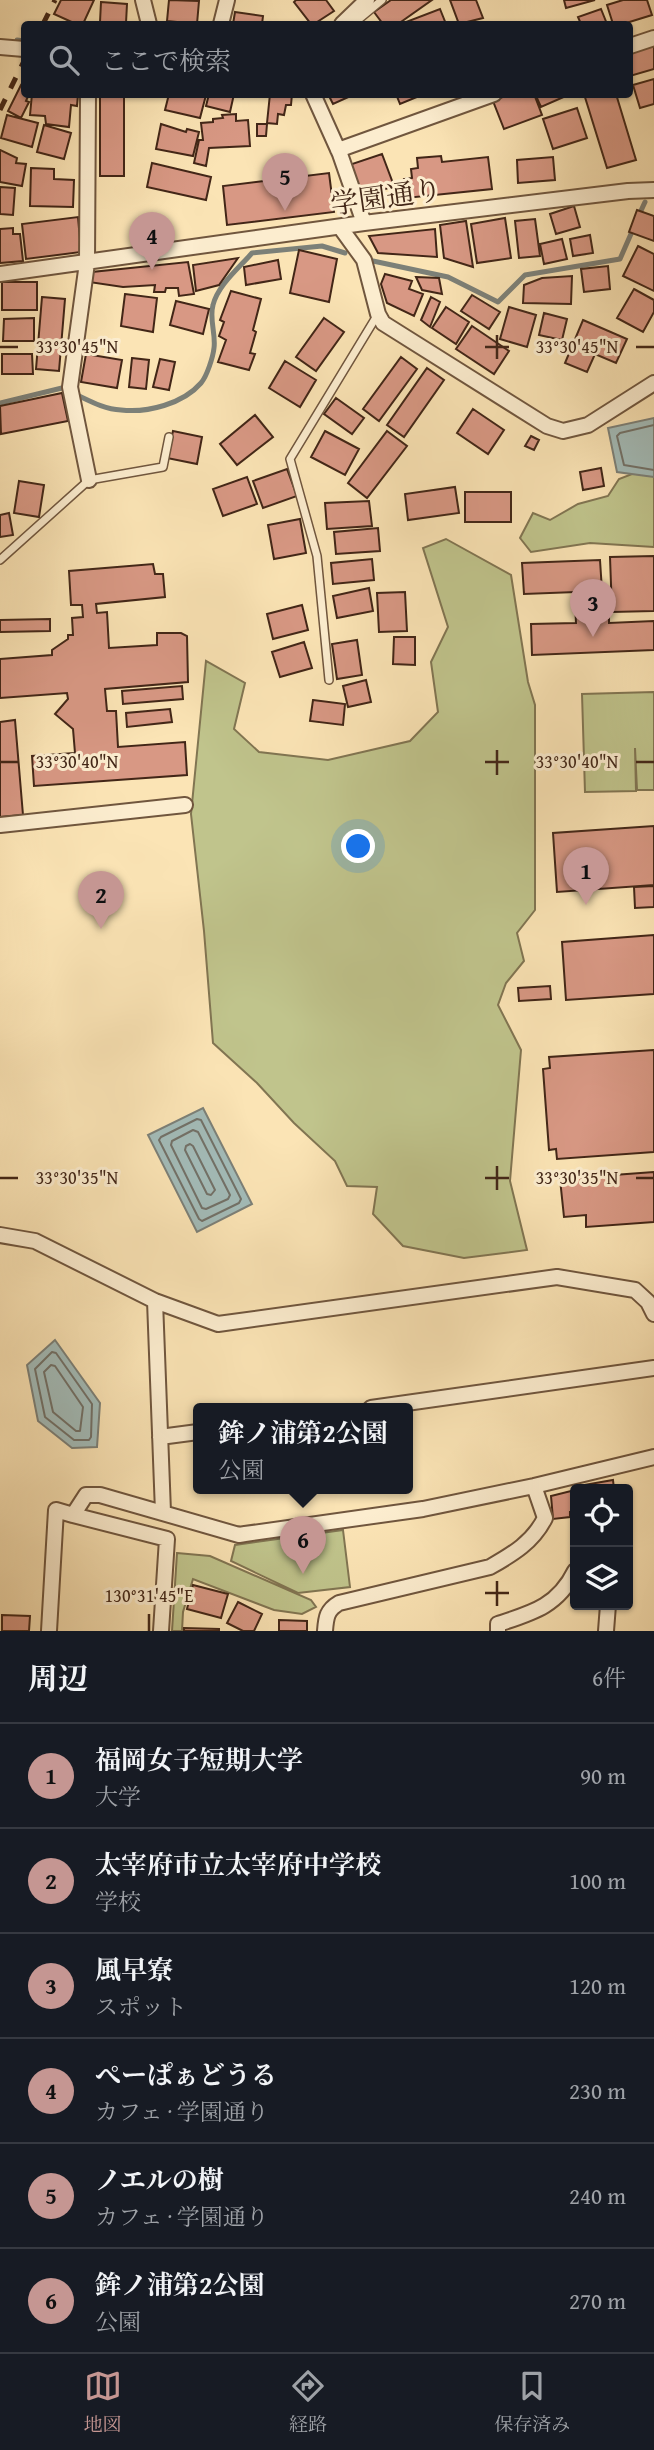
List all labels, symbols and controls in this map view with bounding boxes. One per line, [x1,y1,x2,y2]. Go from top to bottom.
search box [21,21,633,98]
icon: search [45,41,83,79]
text: ここで検索 [101,41,231,80]
pin: 5 [262,153,308,211]
street label: 学園通り [328,168,444,224]
pin: 4 [129,212,175,270]
text: 33°30'45"N [36,333,119,360]
text: 33°30'45"N [536,333,619,360]
pin: 3 [570,579,616,637]
text: 33°30'40"N [36,748,119,775]
text: 33°30'40"N [536,748,619,775]
your location [341,829,375,863]
pin: 1 [563,847,609,905]
pin: 2 [78,871,124,929]
text: 33°30'35"N [36,1164,119,1191]
text: 33°30'35"N [536,1164,619,1191]
popup [193,1403,413,1494]
text: 鉾ノ浦第2公園 [218,1413,388,1452]
text: 公園 [218,1453,264,1486]
map controls [570,1484,633,1610]
button: locate [570,1484,633,1547]
pin: 6 [280,1516,326,1574]
button: layers [570,1547,633,1610]
text: 130°31'45"E [105,1582,193,1609]
text: 周辺 [28,1656,88,1700]
text: 6件 [592,1661,626,1694]
text: 福岡女子短期大学 [95,1740,303,1779]
text: 1 [45,1759,57,1792]
text: 90 m [580,1759,626,1792]
text: 大学 [95,1780,141,1813]
text: 太宰府市立太宰府中学校 [95,1845,381,1884]
text: 2 [45,1864,57,1897]
text: 100 m [569,1864,626,1897]
text: 学校 [95,1885,141,1918]
text: 風早寮 [95,1950,173,1989]
text: 3 [45,1969,57,2002]
text: 120 m [569,1969,626,2002]
text: スポット [95,1990,187,2023]
text: ぺーぱぁどうる [95,2055,277,2094]
text: 4 [45,2074,57,2107]
text: 230 m [569,2074,626,2107]
text: カフェ · 学園通り [95,2095,269,2128]
text: ノエルの樹 [95,2160,224,2199]
text: 5 [45,2179,57,2212]
text: 240 m [569,2179,626,2212]
text: カフェ · 学園通り [95,2200,269,2233]
text: 鉾ノ浦第2公園 [95,2265,264,2304]
text: 6 [45,2284,57,2317]
text: 270 m [569,2284,626,2317]
text: 公園 [95,2305,141,2338]
tab: 地図 [84,2367,122,2438]
tab: 経路 [289,2367,327,2438]
tab: 保存済み [494,2367,570,2438]

